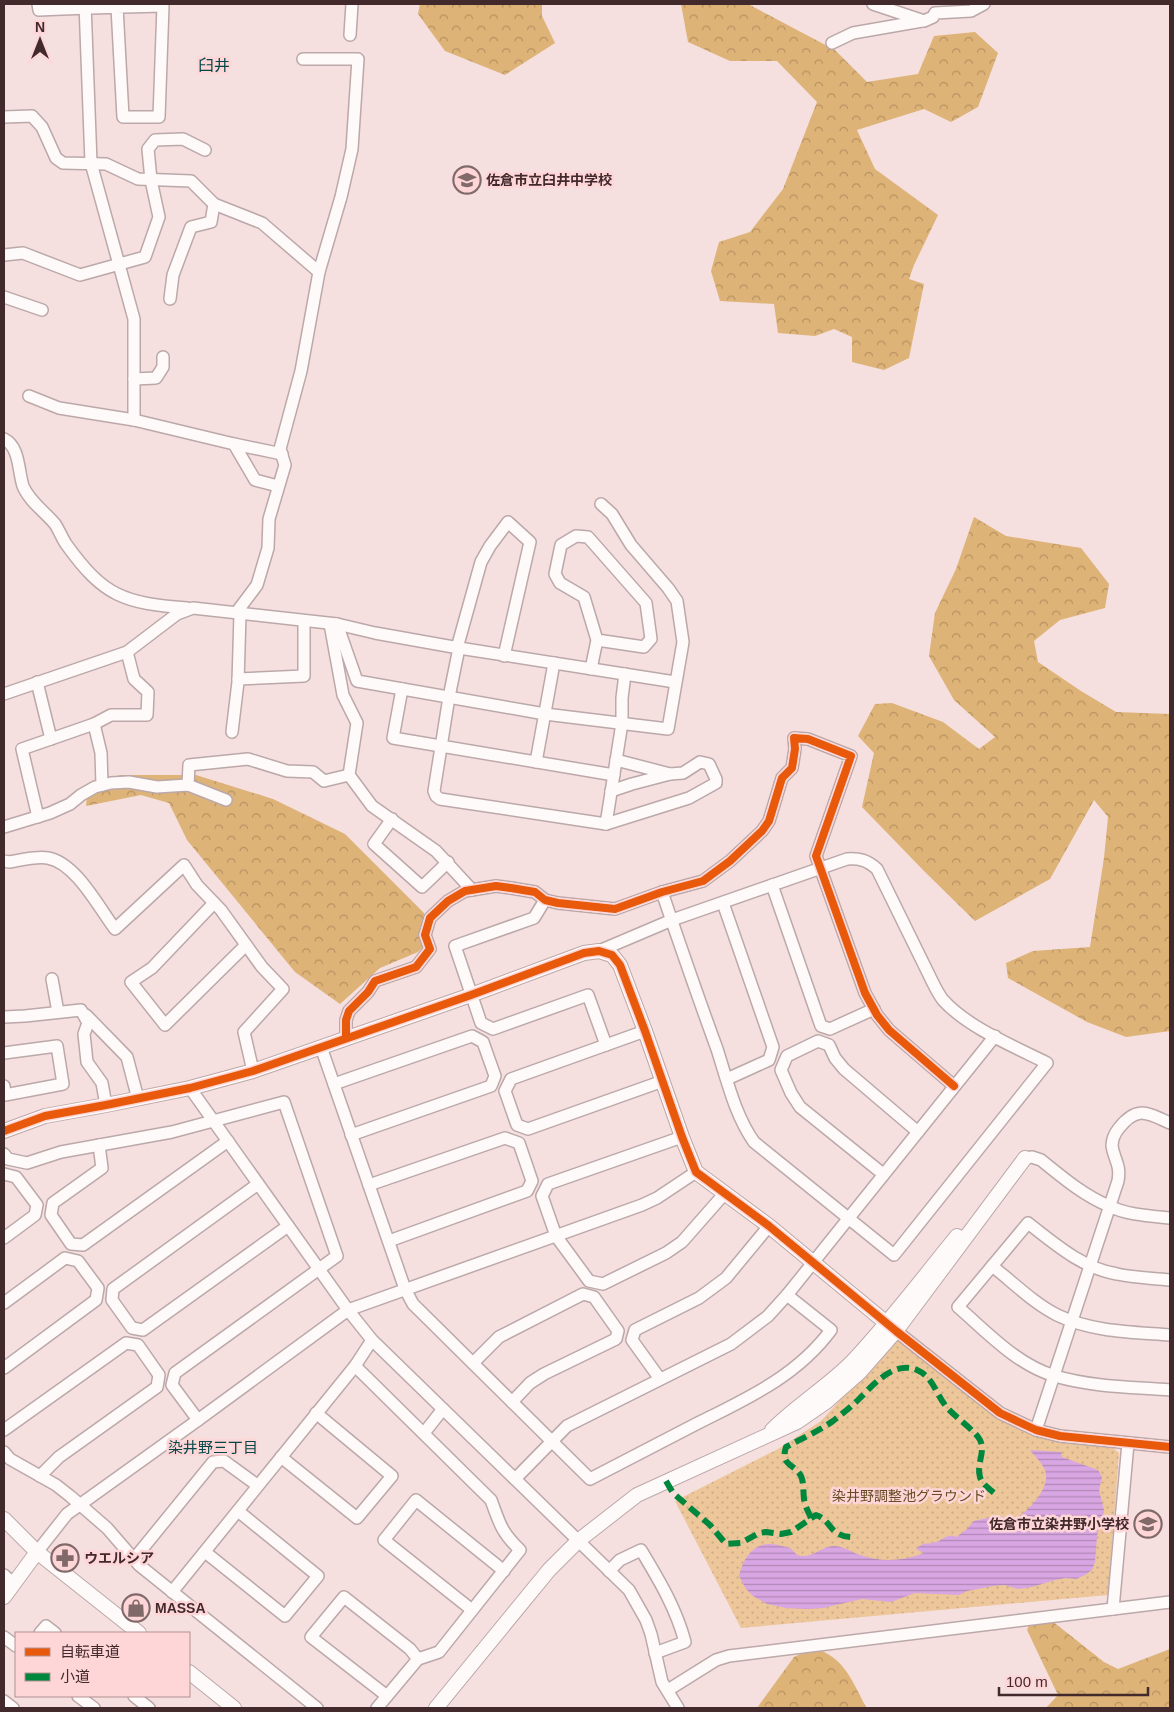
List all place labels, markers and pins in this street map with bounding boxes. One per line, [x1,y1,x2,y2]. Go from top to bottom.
school or university icon: 佐倉市立臼井中学校 [452,165,482,195]
place label: 佐倉市立臼井中学校 [486,172,612,188]
school or university icon: 佐倉市立染井野小学校 [1133,1509,1163,1539]
place label: 佐倉市立染井野小学校 [989,1516,1129,1532]
pharmacy icon: ウエルシア [50,1543,80,1573]
place label: ウエルシア [84,1550,154,1566]
shop icon: MASSA [121,1593,151,1623]
place label: MASSA [155,1600,206,1616]

